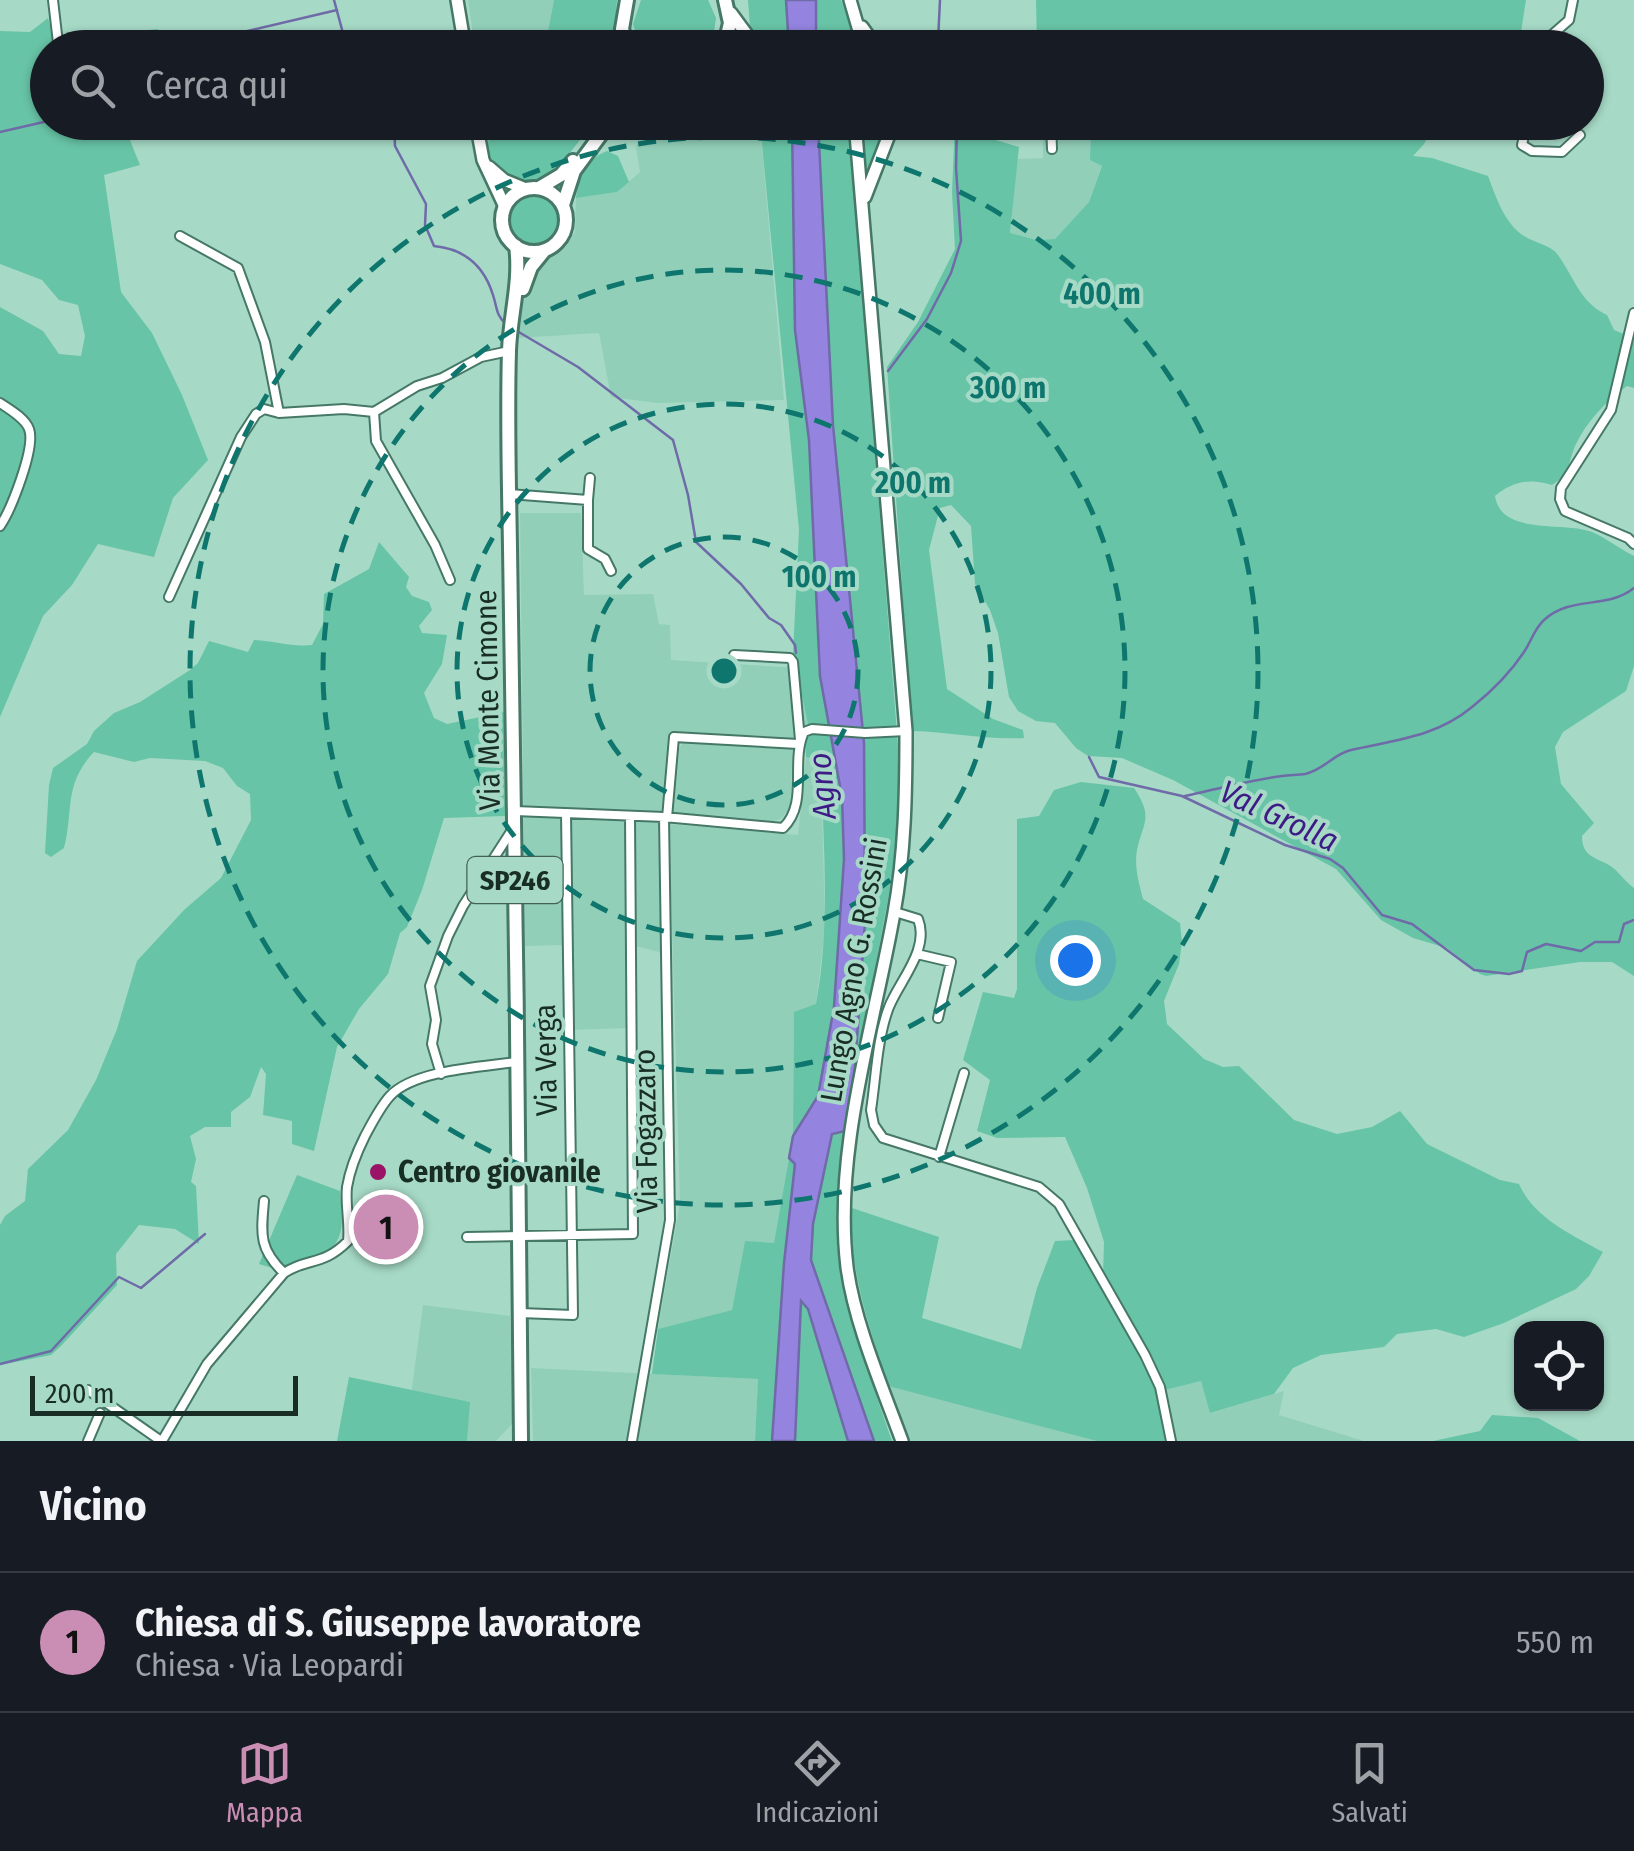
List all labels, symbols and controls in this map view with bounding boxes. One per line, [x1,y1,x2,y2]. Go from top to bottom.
search box [30,30,1604,140]
icon: search [65,58,120,113]
text: Cerca qui [145,62,288,108]
text: 400 m [1063,276,1141,312]
text: 300 m [969,370,1046,406]
text: 200 m [874,465,951,501]
text: 100 m [782,559,856,595]
street label: Via Monte Cimone [468,589,508,811]
centre of rings [706,653,742,689]
water label: Agno [800,751,844,822]
water label: Val Grolla [1214,772,1344,860]
street label: Lungo Agno G. Rossini [813,835,895,1105]
road number: SP246 [468,857,562,903]
your location [1050,935,1101,986]
street label: Via Verga [527,1004,565,1116]
street label: Via Fogazzaro [627,1049,665,1213]
place label: Centro giovanile [398,1154,601,1190]
marker: Centro giovanile [367,1161,389,1183]
pin: 1 [354,1190,418,1264]
map controls [1514,1321,1604,1411]
button: locate [1514,1321,1604,1411]
scale bar [30,1371,298,1416]
text: 200 m [45,1377,115,1410]
text: Vicino [40,1481,147,1531]
text: Chiesa di S. Giuseppe lavoratore [135,1600,641,1646]
text: 1 [66,1623,79,1661]
text: 550 m [1516,1623,1594,1661]
text: Chiesa · Via Leopardi [135,1646,404,1684]
tab: Mappa [226,1736,303,1829]
tab: Indicazioni [755,1736,879,1829]
tab: Salvati [1331,1736,1408,1829]

